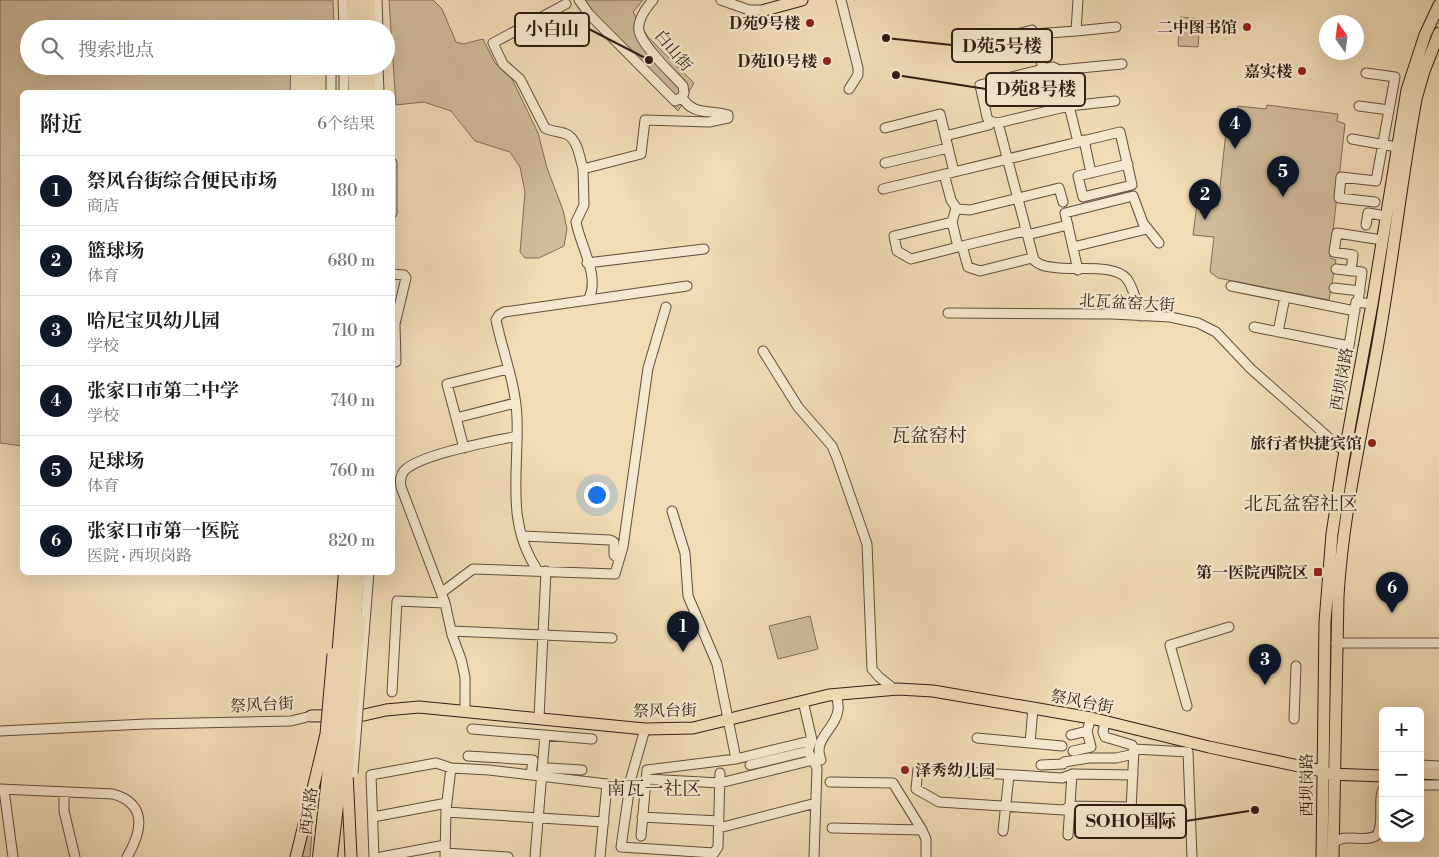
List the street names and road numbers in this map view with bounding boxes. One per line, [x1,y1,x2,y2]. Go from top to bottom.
street label: 白山街 [650,26,696,75]
street label: 北瓦盆窑大街 [1078,290,1175,315]
street label: 西坝岗路 [1327,346,1357,412]
street label: 祭风台街 [1048,686,1115,718]
street label: 祭风台街 [230,693,295,717]
street label: 祭风台街 [633,700,697,722]
street label: 西坝岗路 [1297,753,1317,817]
street label: 西环路 [296,786,322,836]

